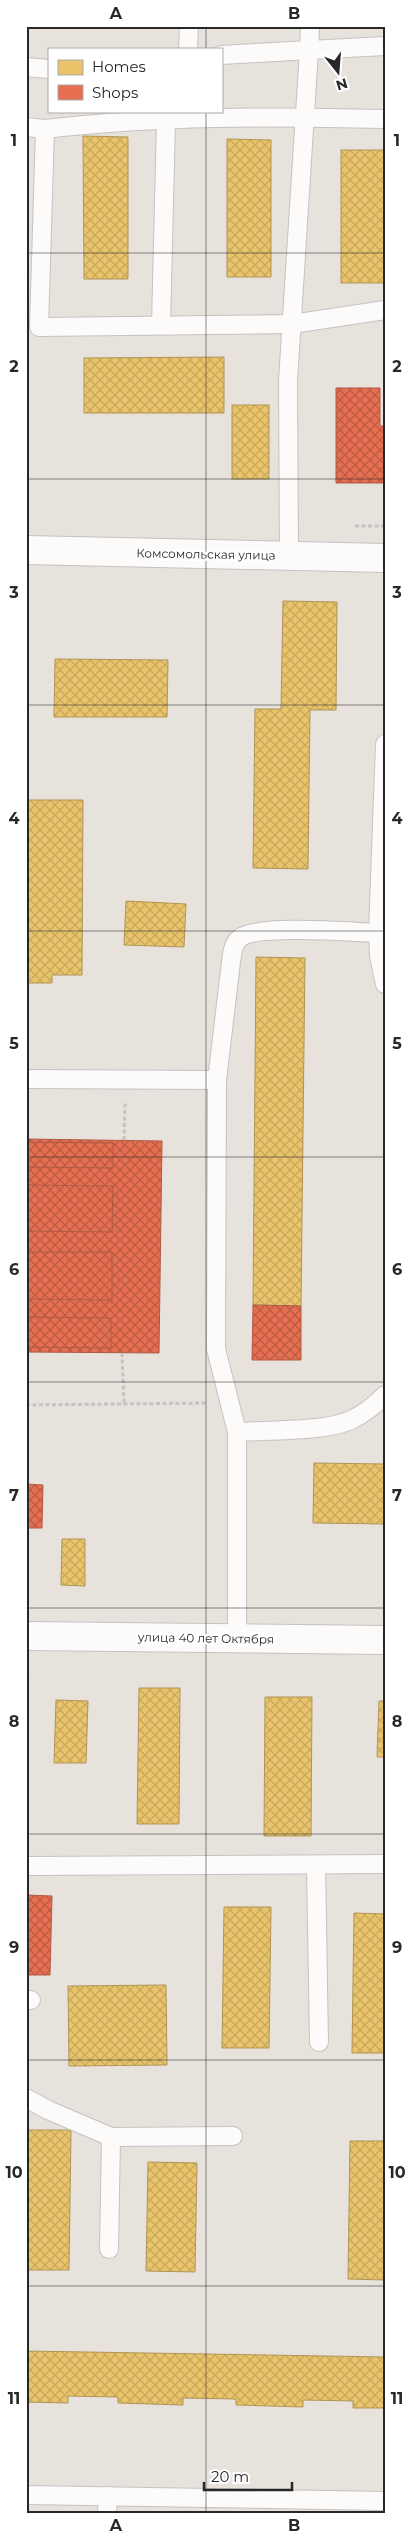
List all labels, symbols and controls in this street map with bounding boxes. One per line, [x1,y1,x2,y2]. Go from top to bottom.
text: A [109,4,123,23]
text: B [288,4,300,23]
legend [48,48,222,112]
north arrow [314,48,364,98]
text: Homes [92,57,146,76]
text: N [334,74,350,95]
text: Shops [92,83,138,102]
text: 1 [11,131,17,150]
text: 1 [394,131,400,150]
text: 2 [9,357,19,376]
text: 2 [392,357,402,376]
street label: Комсомольская улица [136,545,276,563]
text: 3 [8,583,19,602]
text: 3 [391,583,402,602]
text: 4 [8,809,20,828]
text: 4 [391,809,403,828]
text: 5 [9,1034,19,1053]
text: 5 [392,1034,402,1053]
text: 6 [9,1260,19,1279]
text: 6 [392,1260,402,1279]
text: 7 [9,1486,19,1505]
text: 7 [392,1486,402,1505]
street label: улица 40 лет Октября [137,1629,274,1647]
text: 8 [9,1712,19,1731]
text: 8 [392,1712,402,1731]
text: 9 [9,1938,19,1957]
text: 9 [392,1938,402,1957]
text: 10 [5,2163,23,2182]
text: 10 [388,2163,406,2182]
text: 11 [8,2389,20,2408]
text: 11 [391,2389,403,2408]
scale bar [204,2459,291,2491]
text: 20 m [211,2467,249,2486]
text: A [109,2516,123,2535]
text: B [288,2516,300,2535]

